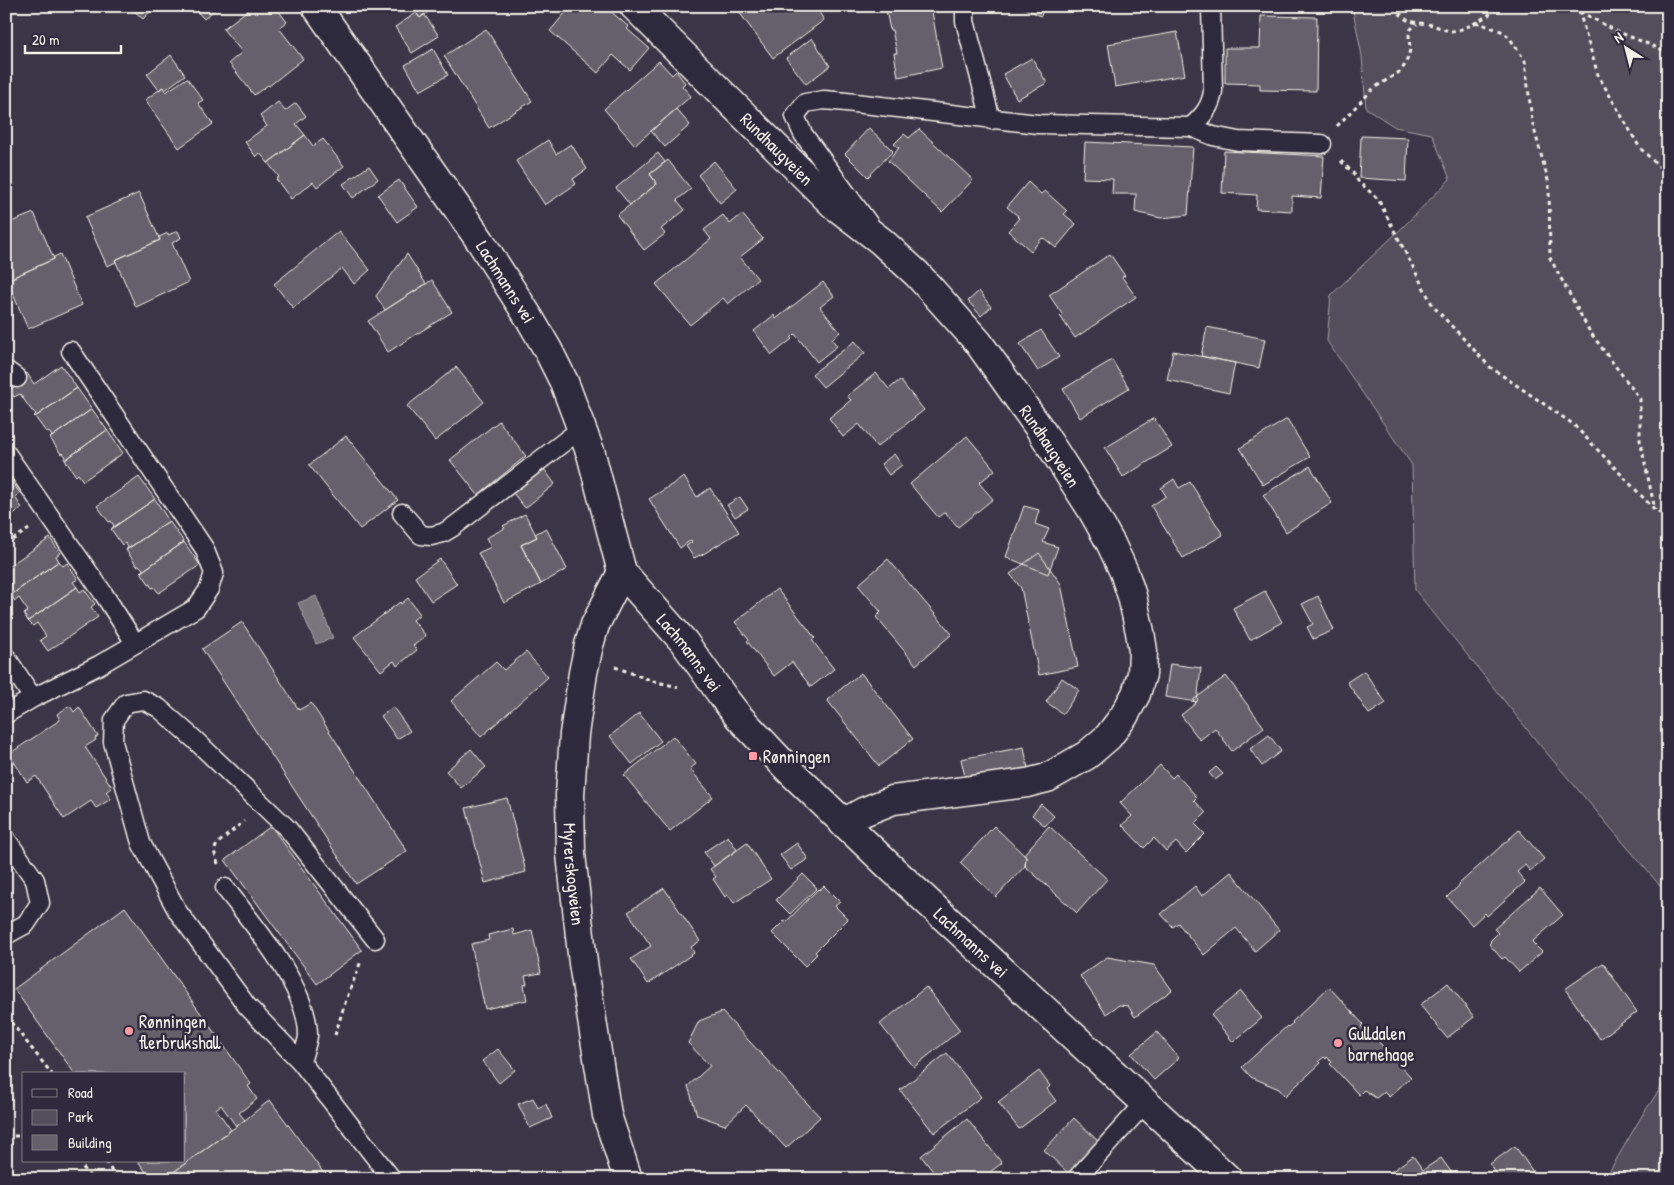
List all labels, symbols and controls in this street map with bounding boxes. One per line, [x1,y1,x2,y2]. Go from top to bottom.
scale bar [25,22,121,54]
north arrow [1602,22,1652,72]
text: N [1609,27,1627,47]
text: 20 m [32,29,59,50]
street label: Rundhaugveien [735,106,819,191]
street label: Lachmanns vei [471,236,542,327]
street label: Rundhaugveien [1014,399,1087,492]
street label: Lachmanns vei [651,608,728,697]
place label: Rønningen [763,744,830,769]
marker: Rønningen [747,750,759,762]
street label: Myrerskogveien [558,823,591,927]
street label: Lachmanns vei [929,901,1014,983]
place label: Rønningen flerbrukshall [139,1009,221,1055]
place label: Gulldalen barnehage [1348,1021,1415,1067]
marker: Rønningen flerbrukshall [123,1025,135,1037]
marker: Gulldalen barnehage [1332,1037,1344,1049]
legend [22,1072,185,1162]
text: Road [68,1082,93,1103]
text: Park [68,1106,93,1127]
text: Building [68,1132,112,1153]

